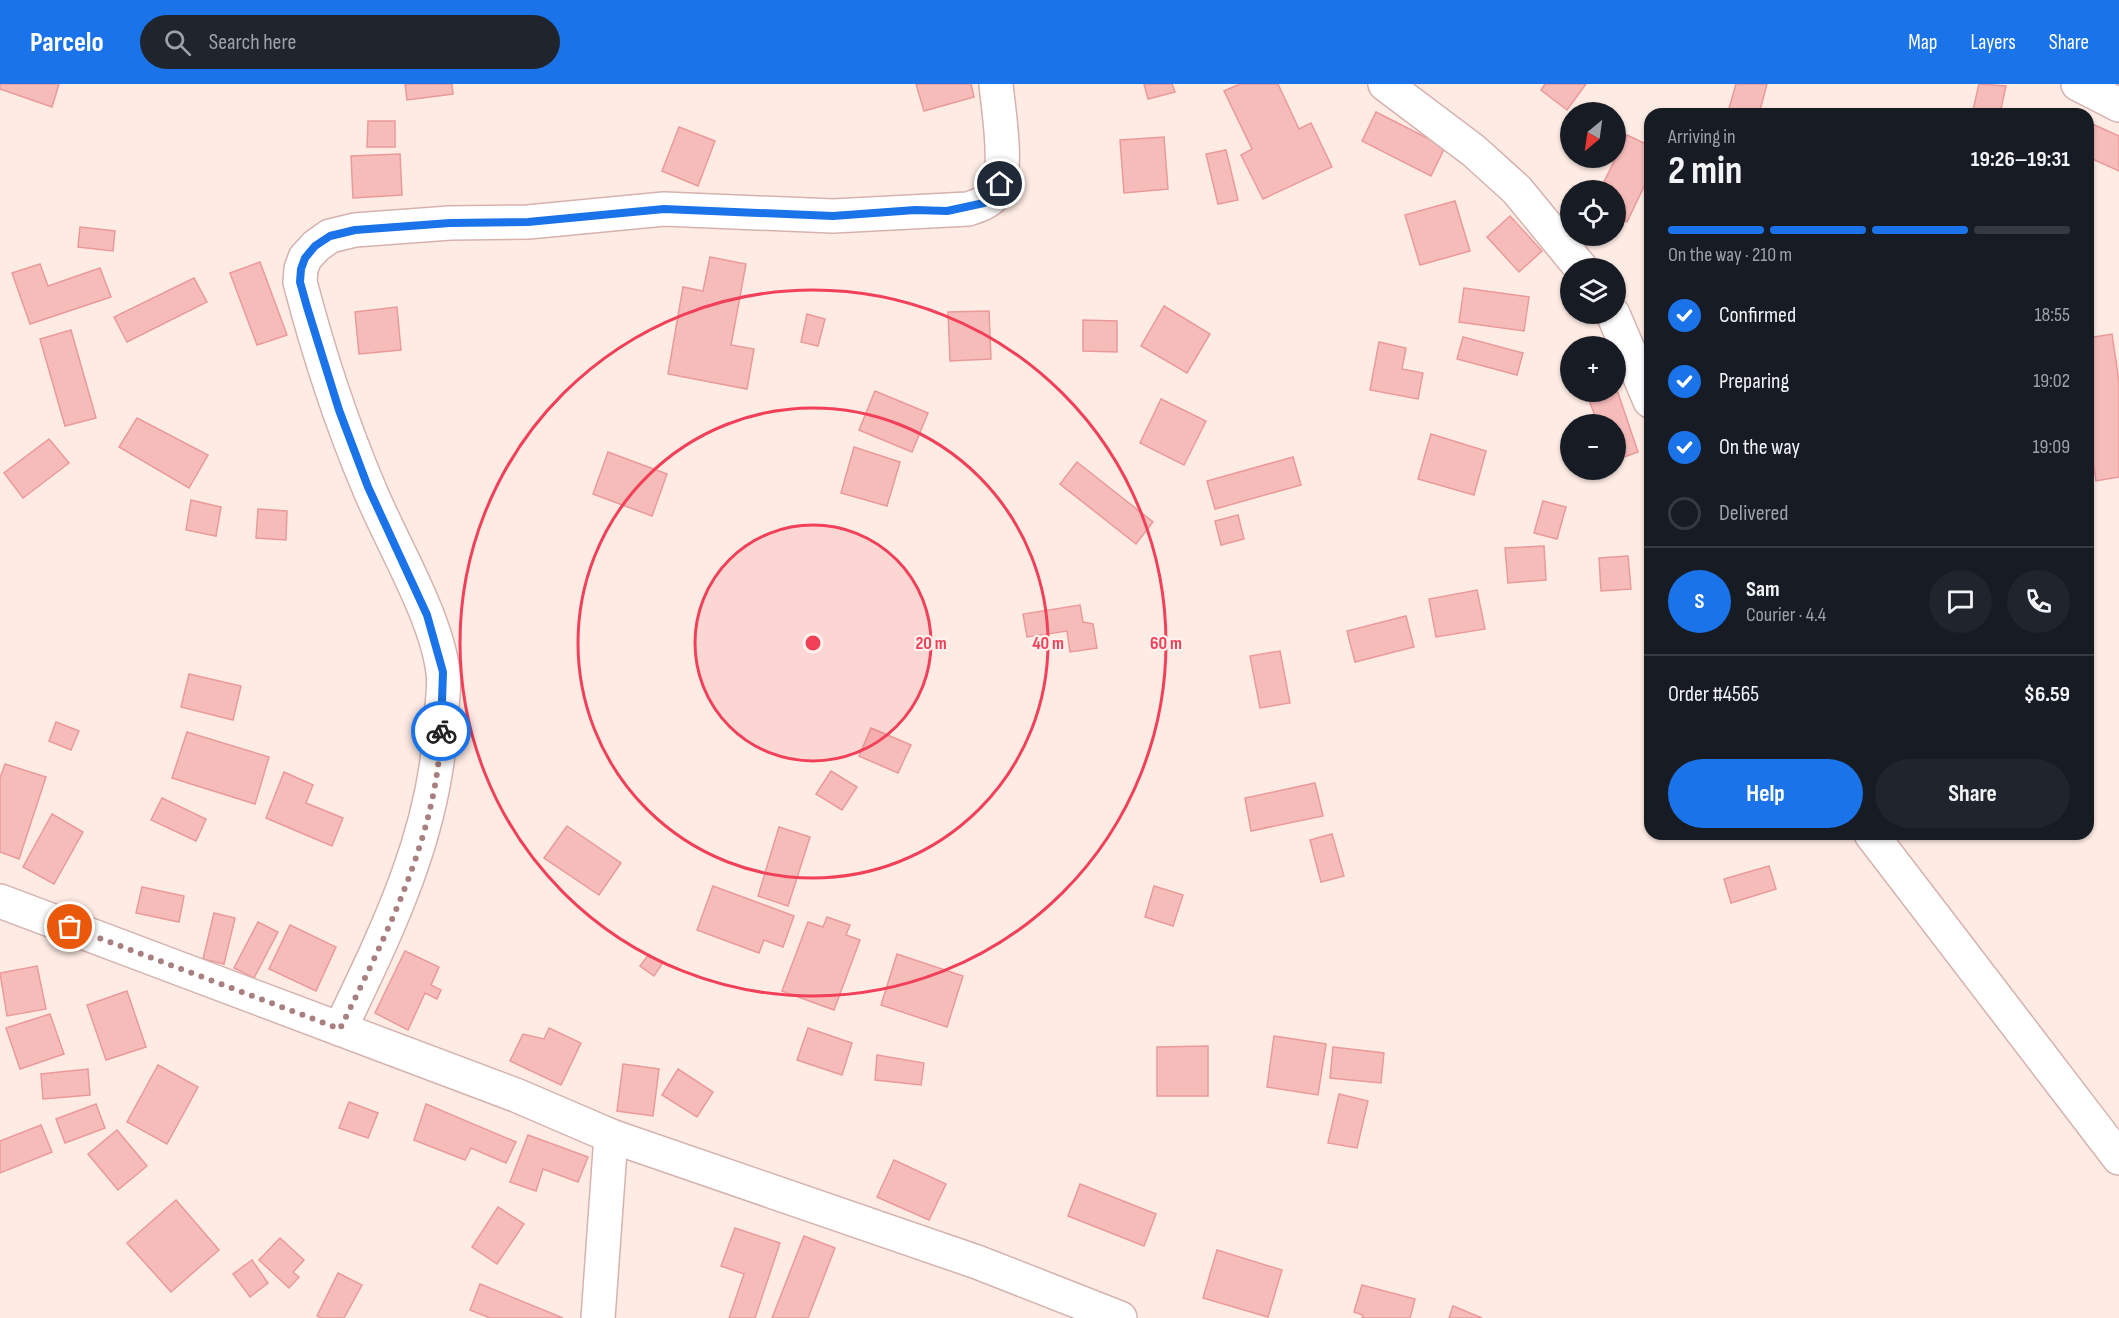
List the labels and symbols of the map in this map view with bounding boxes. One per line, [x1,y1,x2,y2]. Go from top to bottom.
north arrow [1560,102,1626,168]
pin [974,158,1025,209]
centre of rings [803,633,823,653]
text: 20 m [915,633,947,654]
text: 40 m [1032,633,1064,654]
text: 60 m [1150,633,1182,654]
courier [411,701,471,761]
pin [44,901,95,952]

